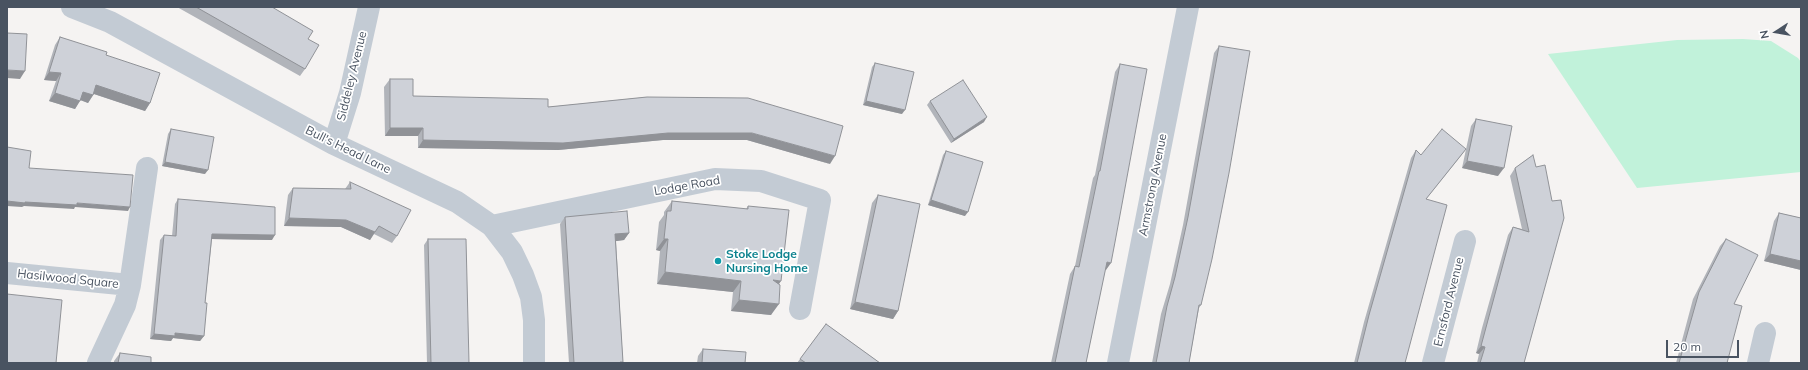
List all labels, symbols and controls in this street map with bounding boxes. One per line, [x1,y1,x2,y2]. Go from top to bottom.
north arrow [1756,12,1796,52]
text: N [1757,29,1772,40]
street label: Siddeley Avenue [334,30,370,122]
street label: Bull's Head Lane [303,123,393,177]
street label: Armstrong Avenue [1136,133,1170,237]
street label: Lodge Road [653,173,721,199]
place label: Stoke Lodge Nursing Home [726,247,808,275]
marker: Stoke Lodge Nursing Home [713,256,723,266]
street label: Ernsford Avenue [1431,256,1467,348]
street label: Hasilwood Square [17,267,119,291]
scale bar [1668,332,1741,358]
text: 20 m [1673,339,1701,354]

